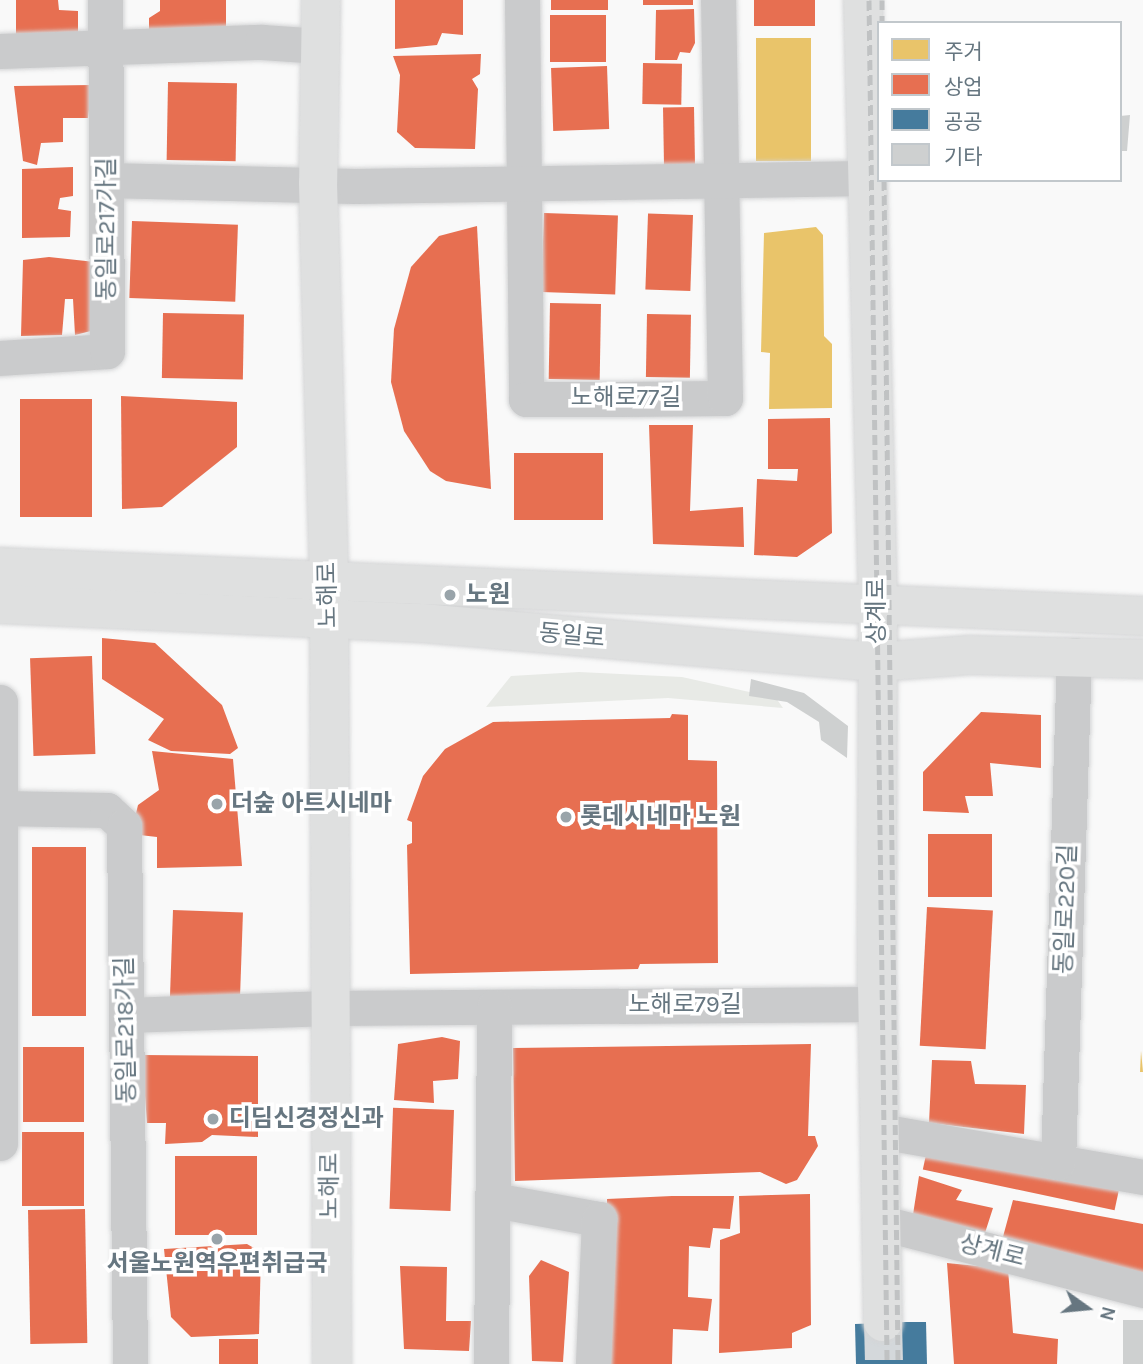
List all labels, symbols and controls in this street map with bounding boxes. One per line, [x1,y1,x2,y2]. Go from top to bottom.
legend [877,21,1122,182]
text: 주거 [944,40,983,64]
text: 상업 [944,75,983,99]
text: 공공 [944,110,983,134]
text: 기타 [944,145,983,169]
street label: 동일로217가길 [93,157,121,301]
street label: 노해로77길 [571,384,681,412]
street label: 노해로 [313,562,343,628]
street label: 상계로 [863,578,891,644]
place label: 노원 [466,581,510,609]
marker: 노원 [440,585,460,605]
street label: 동일로 [538,619,606,653]
place label: 더숲 아트시네마 [231,790,392,818]
marker: 더숲 아트시네마 [209,796,225,812]
place label: 롯데시네마 노원 [580,803,741,831]
marker: 롯데시네마 노원 [558,809,574,825]
street label: 동일로220길 [1049,843,1083,975]
street label: 동일로218가길 [110,956,142,1104]
street label: 노해로79길 [628,991,742,1019]
place label: 디딤신경정신과 [229,1105,384,1133]
marker: 디딤신경정신과 [203,1109,223,1129]
street label: 노해로 [316,1153,344,1219]
street label: 상계로 [956,1229,1028,1273]
marker: 서울노원역우편취급국 [209,1231,225,1247]
place label: 서울노원역우편취급국 [107,1250,327,1278]
north arrow [1052,1273,1122,1343]
text: N [1095,1304,1120,1323]

